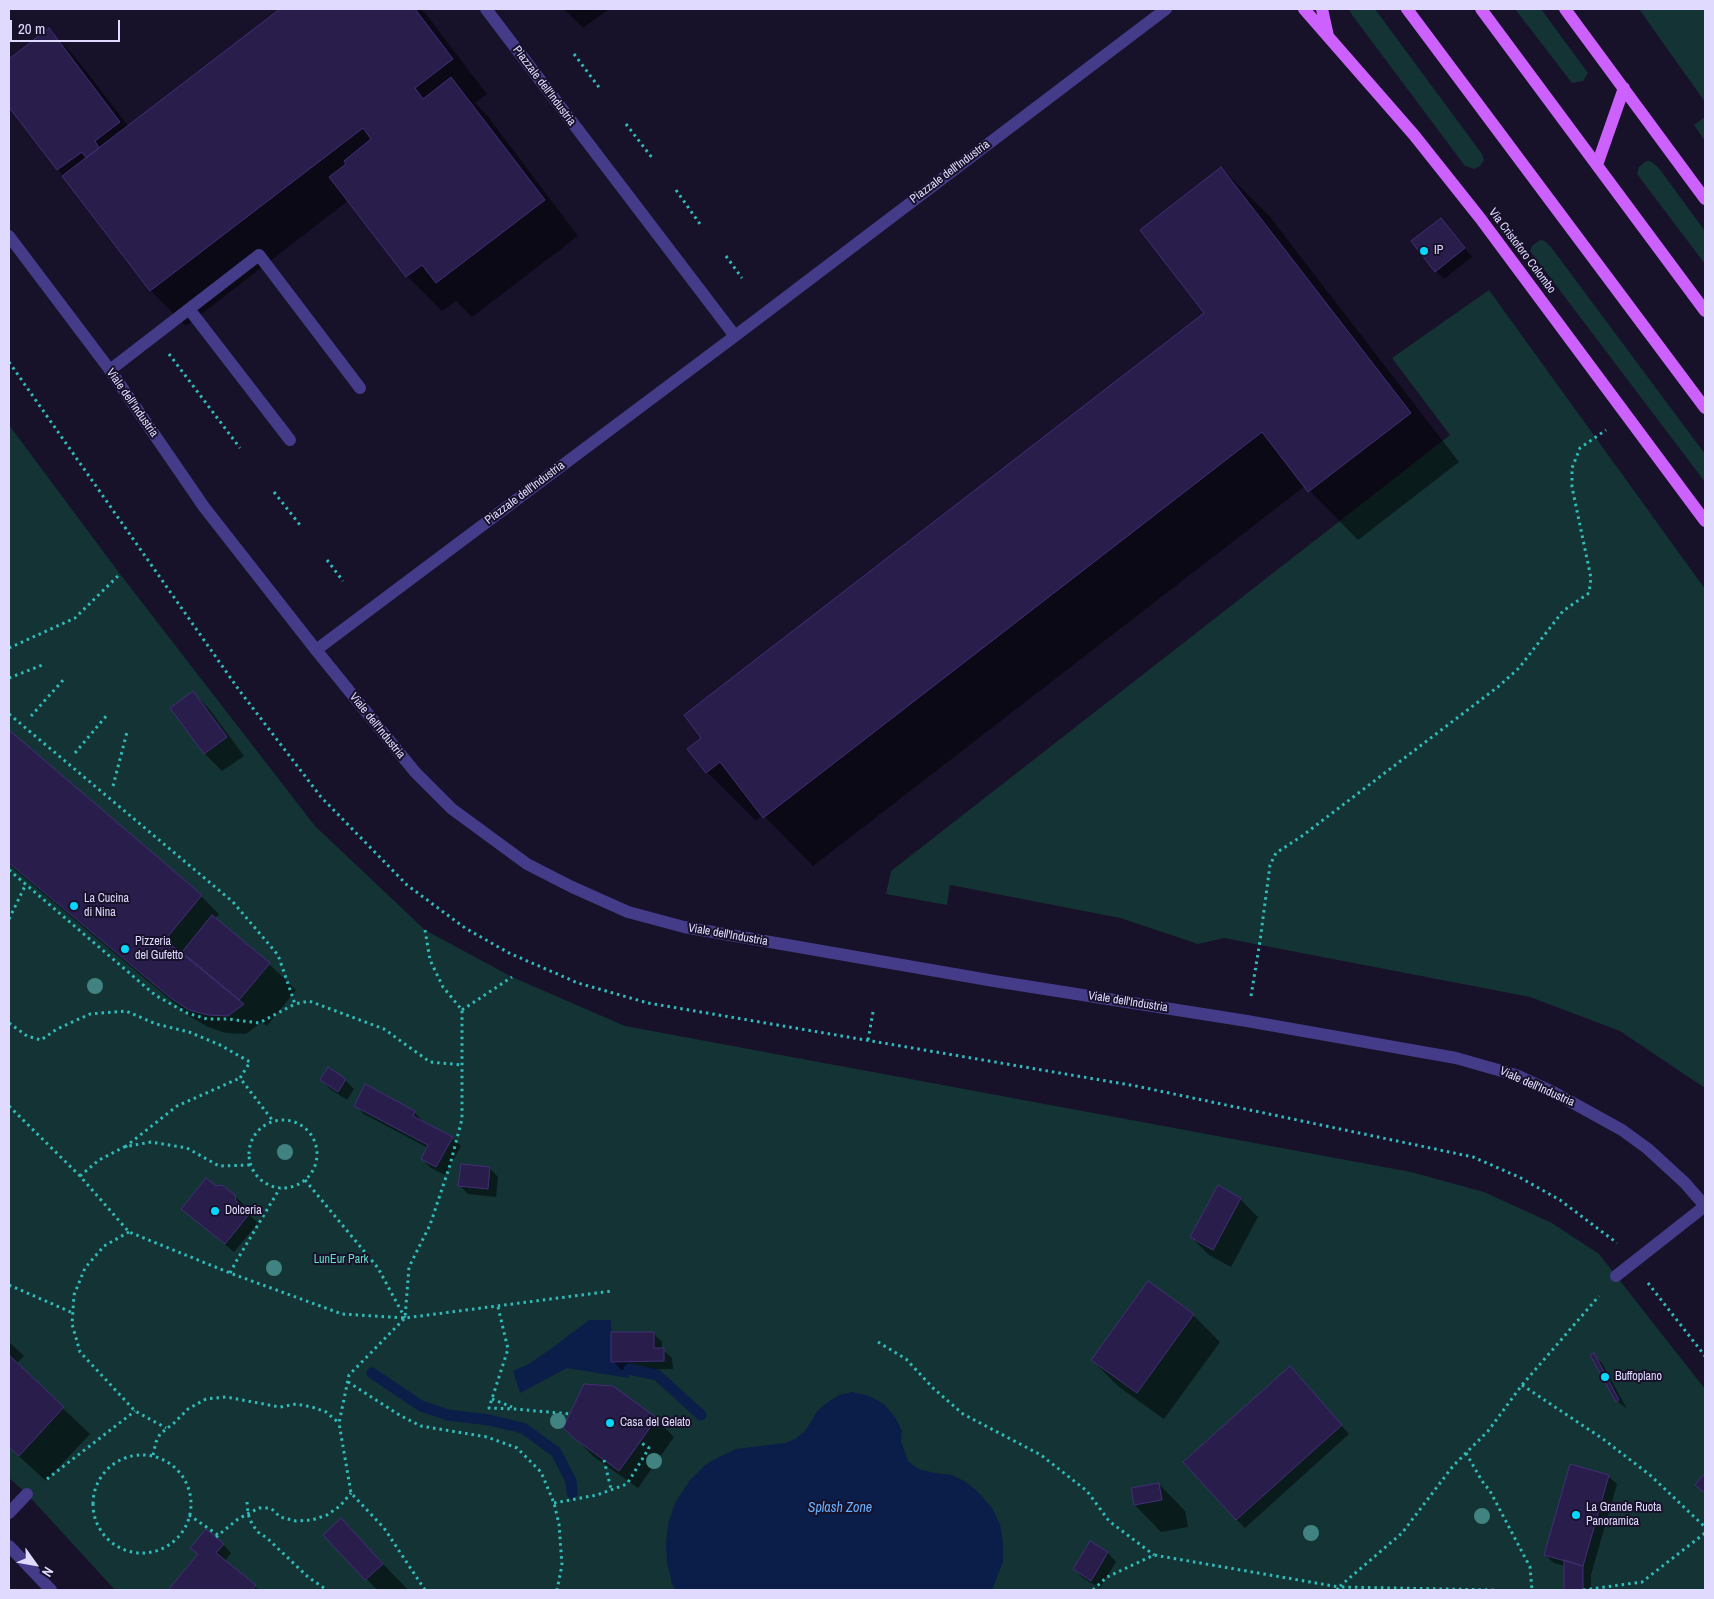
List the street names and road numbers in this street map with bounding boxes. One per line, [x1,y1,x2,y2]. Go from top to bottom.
street label: Piazzale dell'Industria [509,43,579,129]
street label: Piazzale dell'Industria [907,137,993,207]
street label: Via Cristoforo Colombo [1485,206,1559,296]
street label: Viale dell'Industria [103,366,161,440]
street label: Piazzale dell'Industria [482,458,568,528]
street label: Viale dell'Industria [346,690,408,762]
street label: Viale dell'Industria [687,921,769,949]
street label: Viale dell'Industria [1087,989,1169,1015]
street label: Viale dell'Industria [1497,1064,1577,1110]

